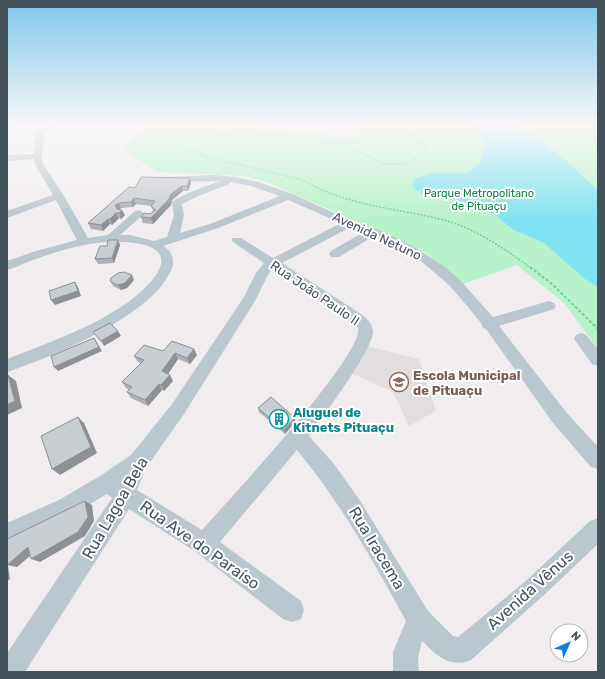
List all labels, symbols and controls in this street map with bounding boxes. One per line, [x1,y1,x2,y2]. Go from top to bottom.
park label: Parque Metropolitano de Pituaçu [424,187,534,213]
street label: Avenida Netuno [330,209,424,263]
street label: Rua João Paulo II [268,258,362,328]
place label: Escola Municipal de Pituaçu [413,368,520,398]
school or university icon: Escola Municipal de Pituaçu [388,371,410,393]
place label: Aluguel de Kitnets Pituaçu [293,405,394,435]
building icon: Aluguel de Kitnets Pituaçu [268,408,290,430]
street label: Rua Lagoa Bela [78,454,152,562]
street label: Rua Ave do Paraíso [137,497,263,593]
street label: Rua Iracema [345,503,409,593]
street label: Avenida Vênus [483,546,577,634]
north arrow [549,623,589,663]
text: N [568,629,583,644]

